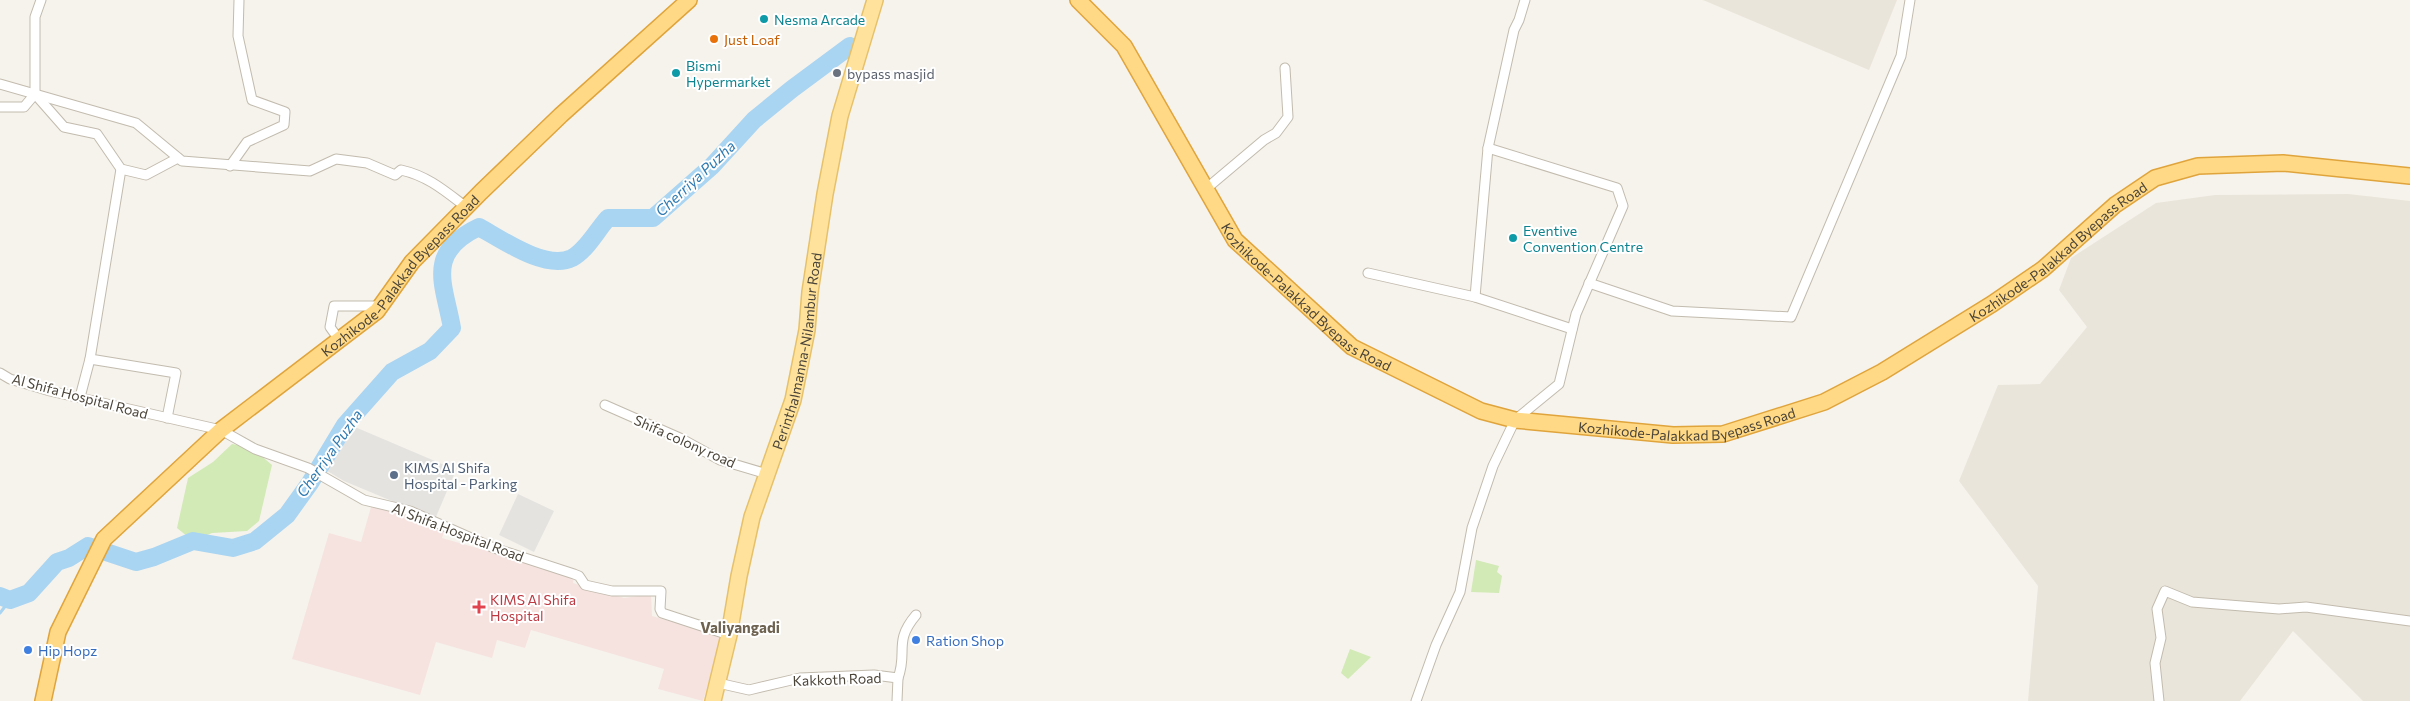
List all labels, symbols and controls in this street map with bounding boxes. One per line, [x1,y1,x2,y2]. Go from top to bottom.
place label: Nesma Arcade [774,11,865,28]
marker: Nesma Arcade [758,13,770,25]
place label: Just Loaf [724,31,780,48]
marker: Just Loaf [708,33,720,45]
place label: Bismi Hypermarket [686,57,771,90]
place label: bypass masjid [847,65,935,82]
marker: Bismi Hypermarket [670,67,682,79]
marker: bypass masjid [831,67,843,79]
water label: Cherriya Puzha [651,136,739,220]
street label: Kozhikode-Palakkad Byepass Road [1966,178,2150,325]
street label: Kozhikode-Palakkad Byepass Road [317,191,482,359]
street label: Kozhikode-Palakkad Byepass Road [1218,220,1394,374]
place label: Eventive Convention Centre [1523,222,1643,255]
marker: Eventive Convention Centre [1507,232,1519,244]
street label: Perinthalmanna-Nilambur Road [768,251,824,452]
street label: Al Shifa Hospital Road [10,370,150,422]
street label: Kozhikode-Palakkad Byepass Road [1577,403,1797,444]
water label: Cherriya Puzha [292,406,366,500]
street label: Shifa colony road [632,411,738,471]
place label: KIMS Al Shifa Hospital - Parking [404,459,518,492]
marker: KIMS Al Shifa Hospital - Parking [388,469,400,481]
street label: Al Shifa Hospital Road [390,499,526,565]
place label: KIMS Al Shifa Hospital [490,591,576,624]
marker: KIMS Al Shifa Hospital [472,600,486,614]
district label: Valiyangadi [700,618,780,636]
place label: Ration Shop [926,632,1004,649]
marker: Ration Shop [910,634,922,646]
place label: Hip Hopz [38,642,97,659]
marker: Hip Hopz [22,644,34,656]
street label: Kakkoth Road [792,669,882,689]

